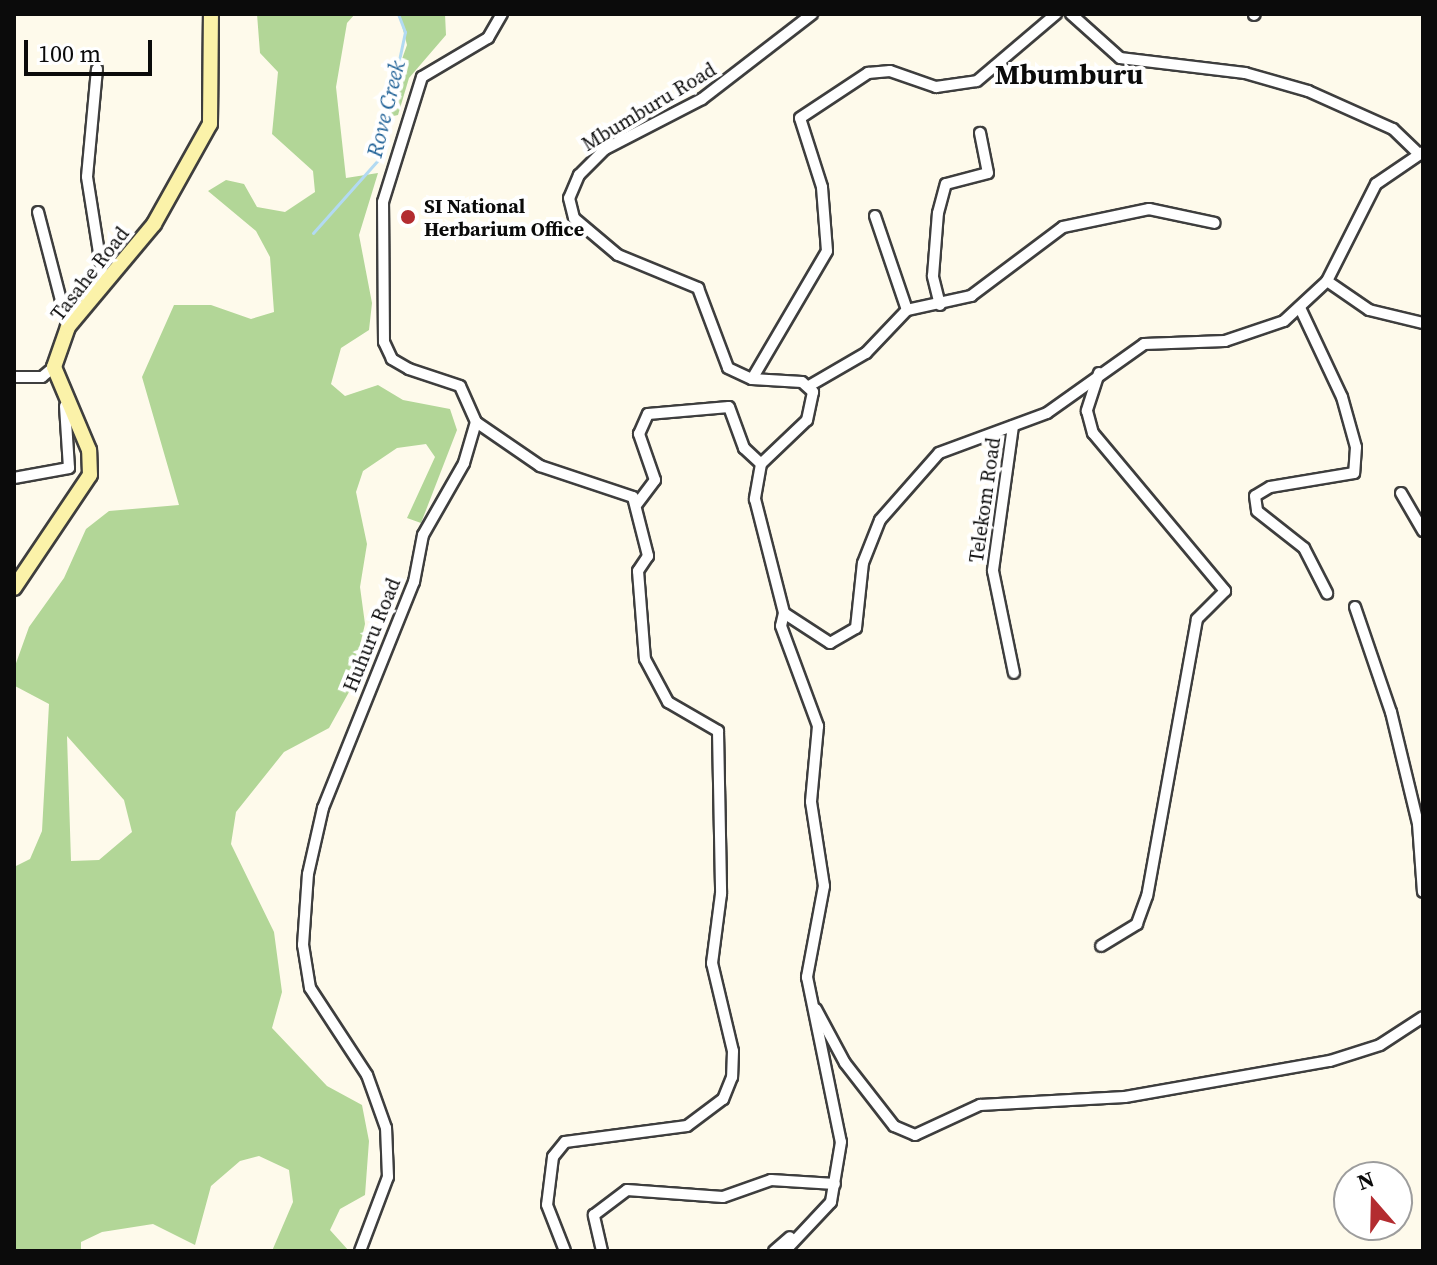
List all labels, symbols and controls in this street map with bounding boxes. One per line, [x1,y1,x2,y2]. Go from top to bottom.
scale bar [28,24,156,74]
text: 100 m [38,37,101,70]
district label: Mbumburu [995,57,1143,91]
water label: Rove Creek [361,58,411,160]
street label: Mbumburu Road [578,58,720,156]
place label: SI National Herbarium Office [424,194,584,241]
marker: SI National Herbarium Office [399,208,417,226]
street label: Tasahe Road [46,222,134,326]
street label: Telekom Road [964,436,1006,564]
street label: Huhuru Road [338,575,406,695]
north arrow [1333,1161,1413,1241]
text: N [1353,1163,1378,1197]

